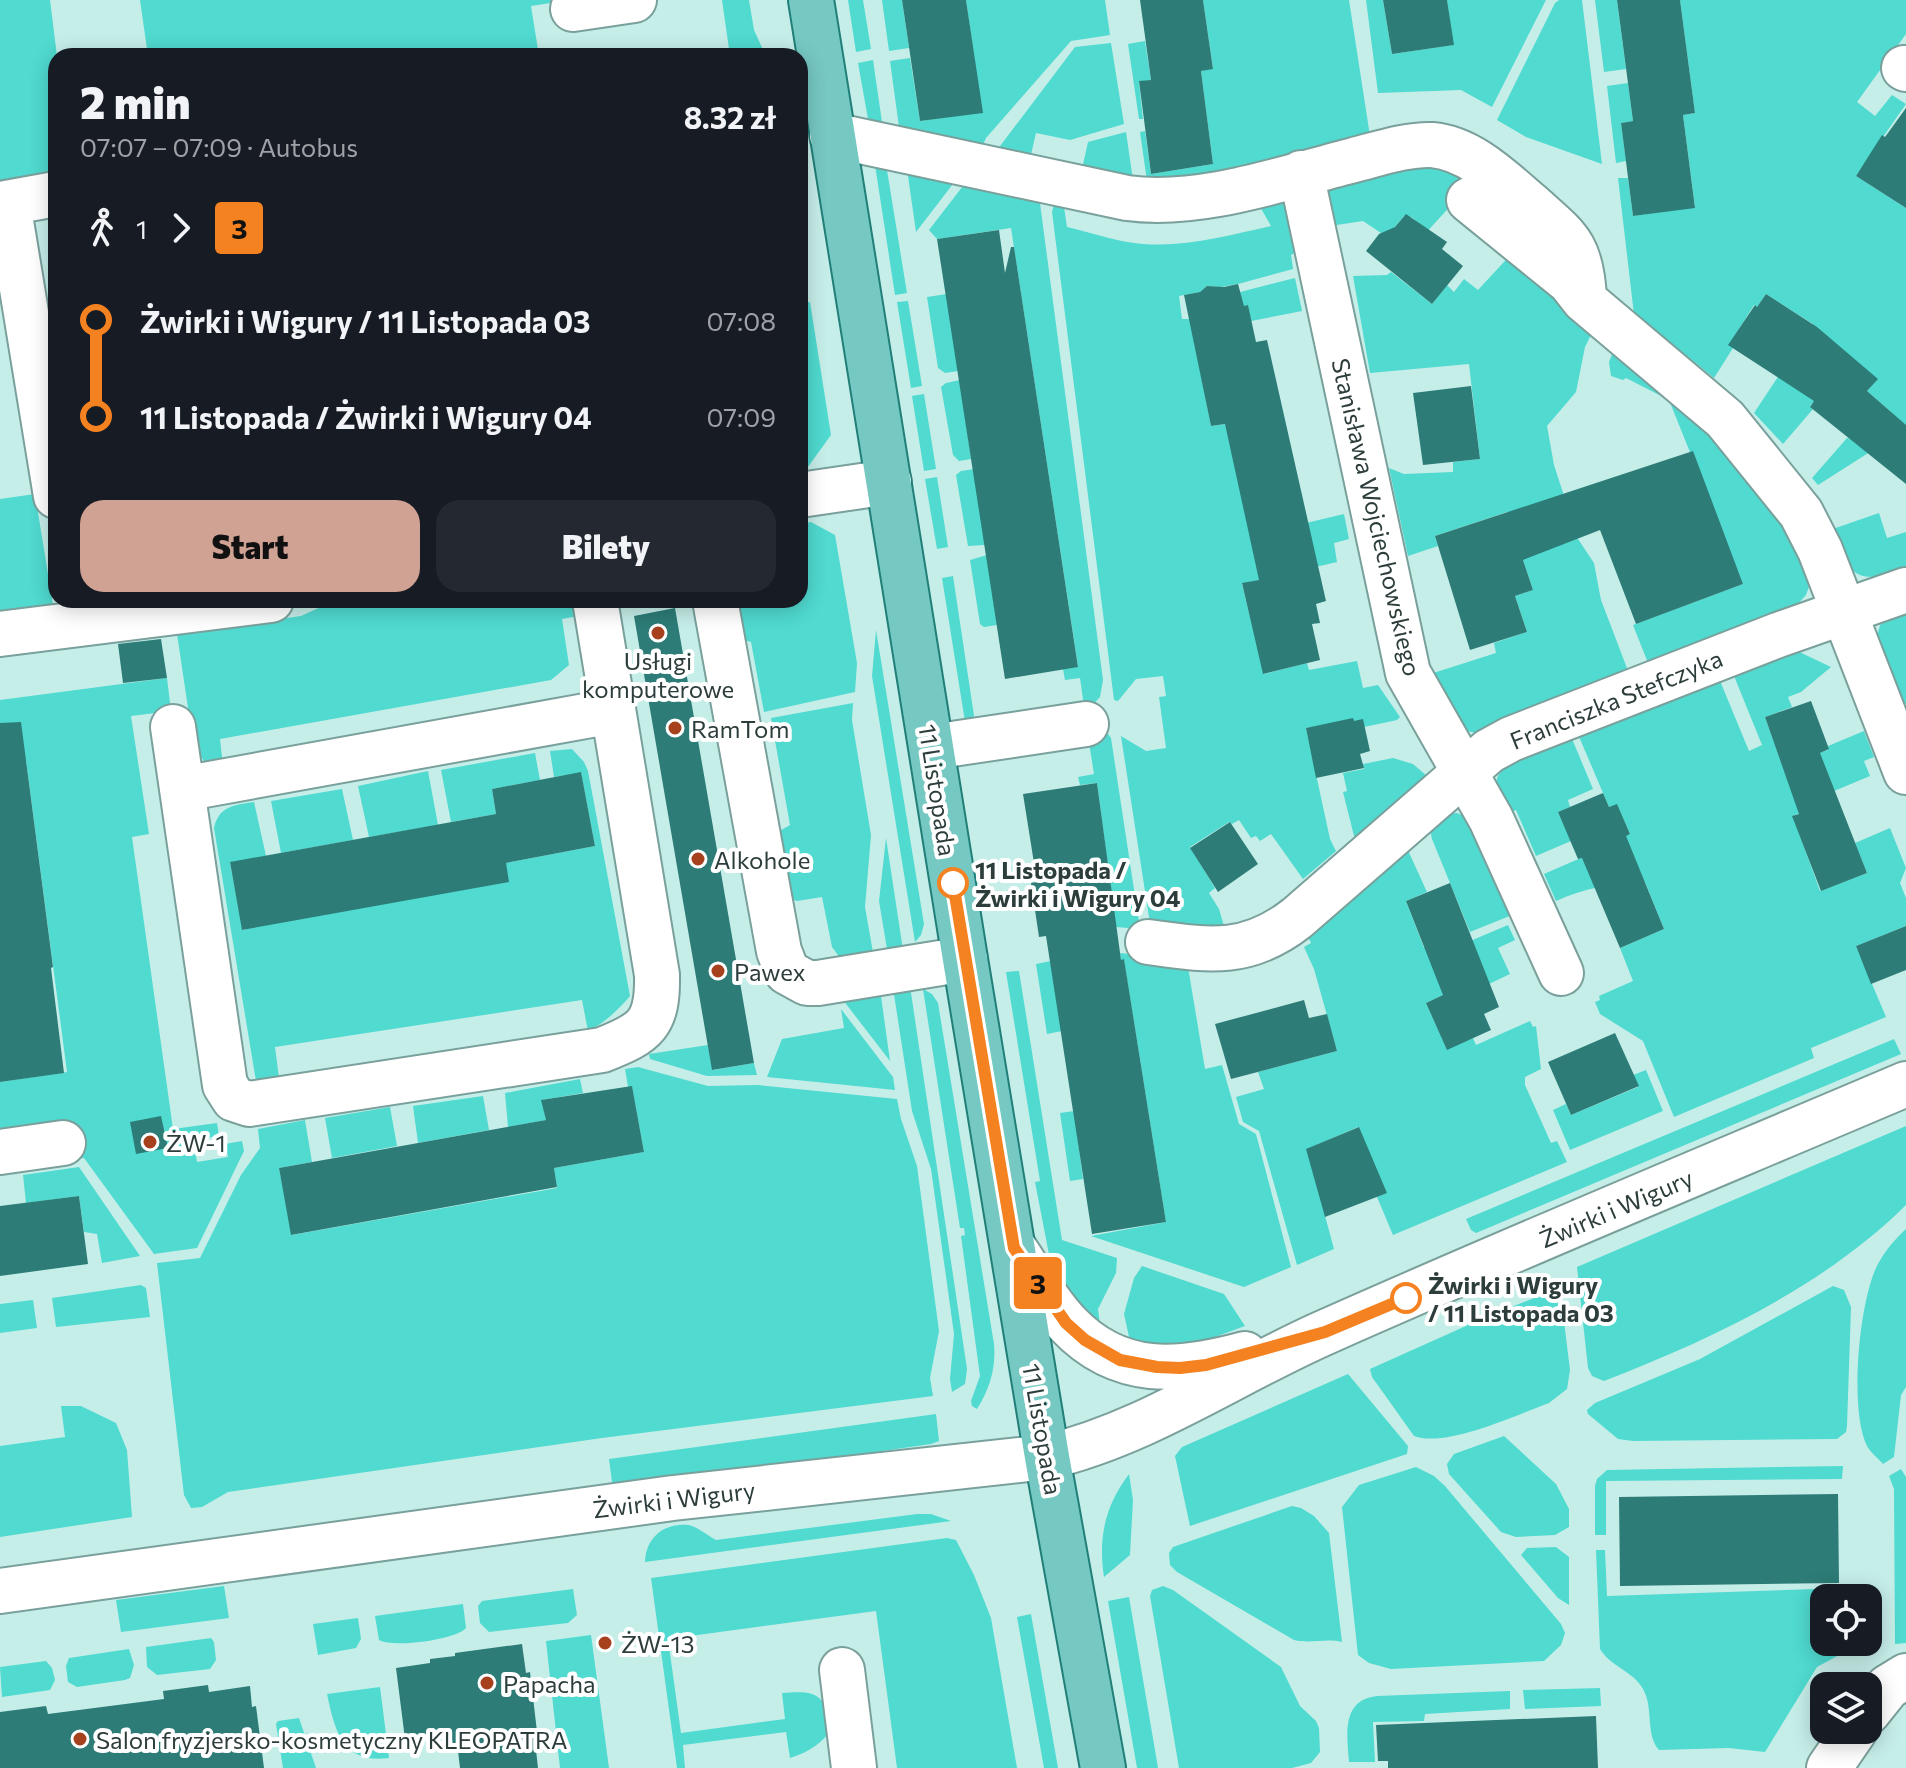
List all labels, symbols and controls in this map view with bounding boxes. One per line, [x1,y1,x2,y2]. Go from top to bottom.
text: 2 min [80,74,191,128]
text: 8.32 zł [684,98,776,135]
text: 07:07 – 07:09 · Autobus [80,131,358,162]
icon: walk [80,206,124,250]
icon: forward [159,206,203,250]
text: 3 [231,211,247,245]
text: 1 [136,213,147,244]
text: Żwirki i Wigury / 11 Listopada 03 [140,302,591,339]
text: 07:08 [707,305,776,336]
street label: Stanisława Wojciechowskiego [1326,355,1428,679]
text: 11 Listopada / Żwirki i Wigury 04 [140,398,592,435]
text: 07:09 [707,401,776,432]
button: Start [80,500,420,592]
button: Bilety [436,500,776,592]
marker: Usługi komputerowe [649,624,667,642]
street label: Franciszka Stefczyka [1505,643,1727,755]
place label: Usługi komputerowe [582,646,734,703]
place label: RamTom [691,714,789,743]
marker: RamTom [666,719,684,737]
street label: 11 Listopada [913,722,963,858]
place label: Alkohole [714,845,810,874]
marker: Alkohole [689,850,707,868]
place label: 11 Listopada / Żwirki i Wigury 04 [975,855,1181,912]
marker: 11 Listopada / Żwirki i Wigury 04 [938,868,968,898]
place label: Pawex [734,957,806,986]
marker: Pawex [709,962,727,980]
place label: ŻW-1 [166,1128,226,1157]
marker: ŻW-1 [141,1133,159,1151]
street label: Żwirki i Wigury [1535,1163,1697,1253]
line badge: 3 [1012,1257,1064,1309]
text: 3 [1030,1266,1046,1300]
place label: Żwirki i Wigury / 11 Listopada 03 [1428,1270,1614,1327]
marker: Żwirki i Wigury / 11 Listopada 03 [1391,1283,1421,1313]
street label: 11 Listopada [1017,1361,1069,1497]
street label: Żwirki i Wigury [591,1475,757,1523]
map controls [1810,1584,1882,1744]
button: locate [1810,1584,1882,1656]
place label: ŻW-13 [621,1629,694,1658]
marker: ŻW-13 [596,1634,614,1652]
place label: Papacha [503,1669,596,1698]
button: layers [1810,1672,1882,1744]
marker: Papacha [478,1674,496,1692]
place label: Salon fryzjersko-kosmetyczny KLEOPATRA [96,1725,568,1754]
marker: Salon fryzjersko-kosmetyczny KLEOPATRA [71,1730,89,1748]

